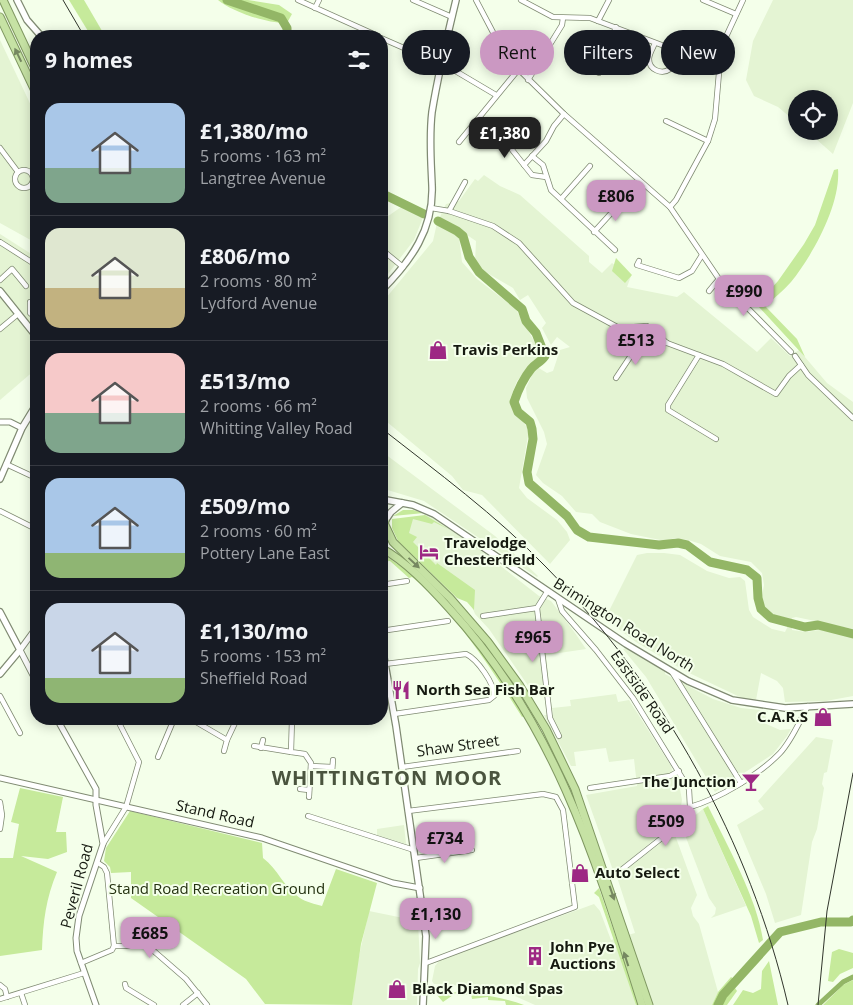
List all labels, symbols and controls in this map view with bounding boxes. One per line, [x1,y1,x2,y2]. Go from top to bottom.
chip: Buy [402,30,470,75]
chip: Rent [480,30,554,75]
chip: Filters [564,30,651,75]
chip: New [661,30,735,75]
text: 9 homes [45,46,133,74]
icon: filters [345,46,373,74]
one-way arrow [14,48,22,62]
map controls [788,90,838,140]
button: locate [788,90,838,140]
pin: £1,380 [464,116,546,159]
text: £1,380/mo [200,117,308,145]
text: £1,380 [480,122,530,144]
icon: home [85,123,145,183]
text: 5 rooms · 163 m² [200,145,326,167]
text: Langtree Avenue [200,167,326,189]
pin: £806 [586,180,646,222]
text: £806 [598,185,634,207]
text: £806/mo [200,242,290,270]
icon: home [85,248,145,308]
text: 2 rooms · 80 m² [200,270,317,292]
pin: £990 [714,274,774,317]
text: £990 [726,280,762,302]
text: Lydford Avenue [200,292,317,314]
pin: £513 [606,324,666,366]
text: £513 [618,329,654,351]
shop icon: Travis Perkins [427,339,449,361]
place label: Travis Perkins [453,339,558,359]
text: £513/mo [200,367,290,395]
icon: home [85,373,145,433]
text: 2 rooms · 66 m² [200,395,317,417]
text: Whitting Valley Road [200,417,353,439]
text: £509/mo [200,492,290,520]
icon: home [85,498,145,558]
text: 2 rooms · 60 m² [200,520,317,542]
place label: Travelodge Chesterfield [444,532,535,569]
hotel icon: Travelodge Chesterfield [418,541,440,563]
text: Pottery Lane East [200,542,330,564]
one-way arrow [408,557,420,569]
street label: Brimington Road North [550,573,699,676]
text: £1,130/mo [200,617,308,645]
pin: £965 [503,620,563,663]
icon: home [85,623,145,683]
text: £965 [515,626,551,648]
text: 5 rooms · 153 m² [200,645,326,667]
street label: Eastside Road [607,646,679,737]
text: Sheffield Road [200,667,308,689]
restaurant icon: North Sea Fish Bar [390,679,412,701]
place label: North Sea Fish Bar [416,679,555,699]
place label: C.A.R.S [757,706,808,726]
shop icon: C.A.R.S [812,706,834,728]
street label: Shaw Street [415,729,500,761]
district label: WHITTINGTON MOOR [272,764,502,791]
place label: The Junction [642,771,736,791]
bar icon: The Junction [740,771,762,793]
street label: Stand Road [174,794,256,832]
pin: £509 [636,804,696,847]
text: £509 [648,810,684,832]
pin: £734 [415,822,475,864]
text: £734 [427,827,463,849]
street label: Peveril Road [55,841,97,930]
shop icon: Auto Select [569,862,591,884]
place label: Auto Select [595,862,680,882]
park label: Stand Road Recreation Ground [109,878,325,898]
one-way arrow [608,886,616,901]
pin: £1,130 [395,898,477,940]
text: £1,130 [411,903,461,925]
pin: £685 [120,916,180,959]
text: £685 [132,922,168,944]
place label: John Pye Auctions [548,936,616,973]
building icon: John Pye Auctions [524,945,546,967]
one-way arrow [622,951,630,966]
shop icon: Black Diamond Spas [386,978,408,1000]
place label: Black Diamond Spas [412,978,563,998]

